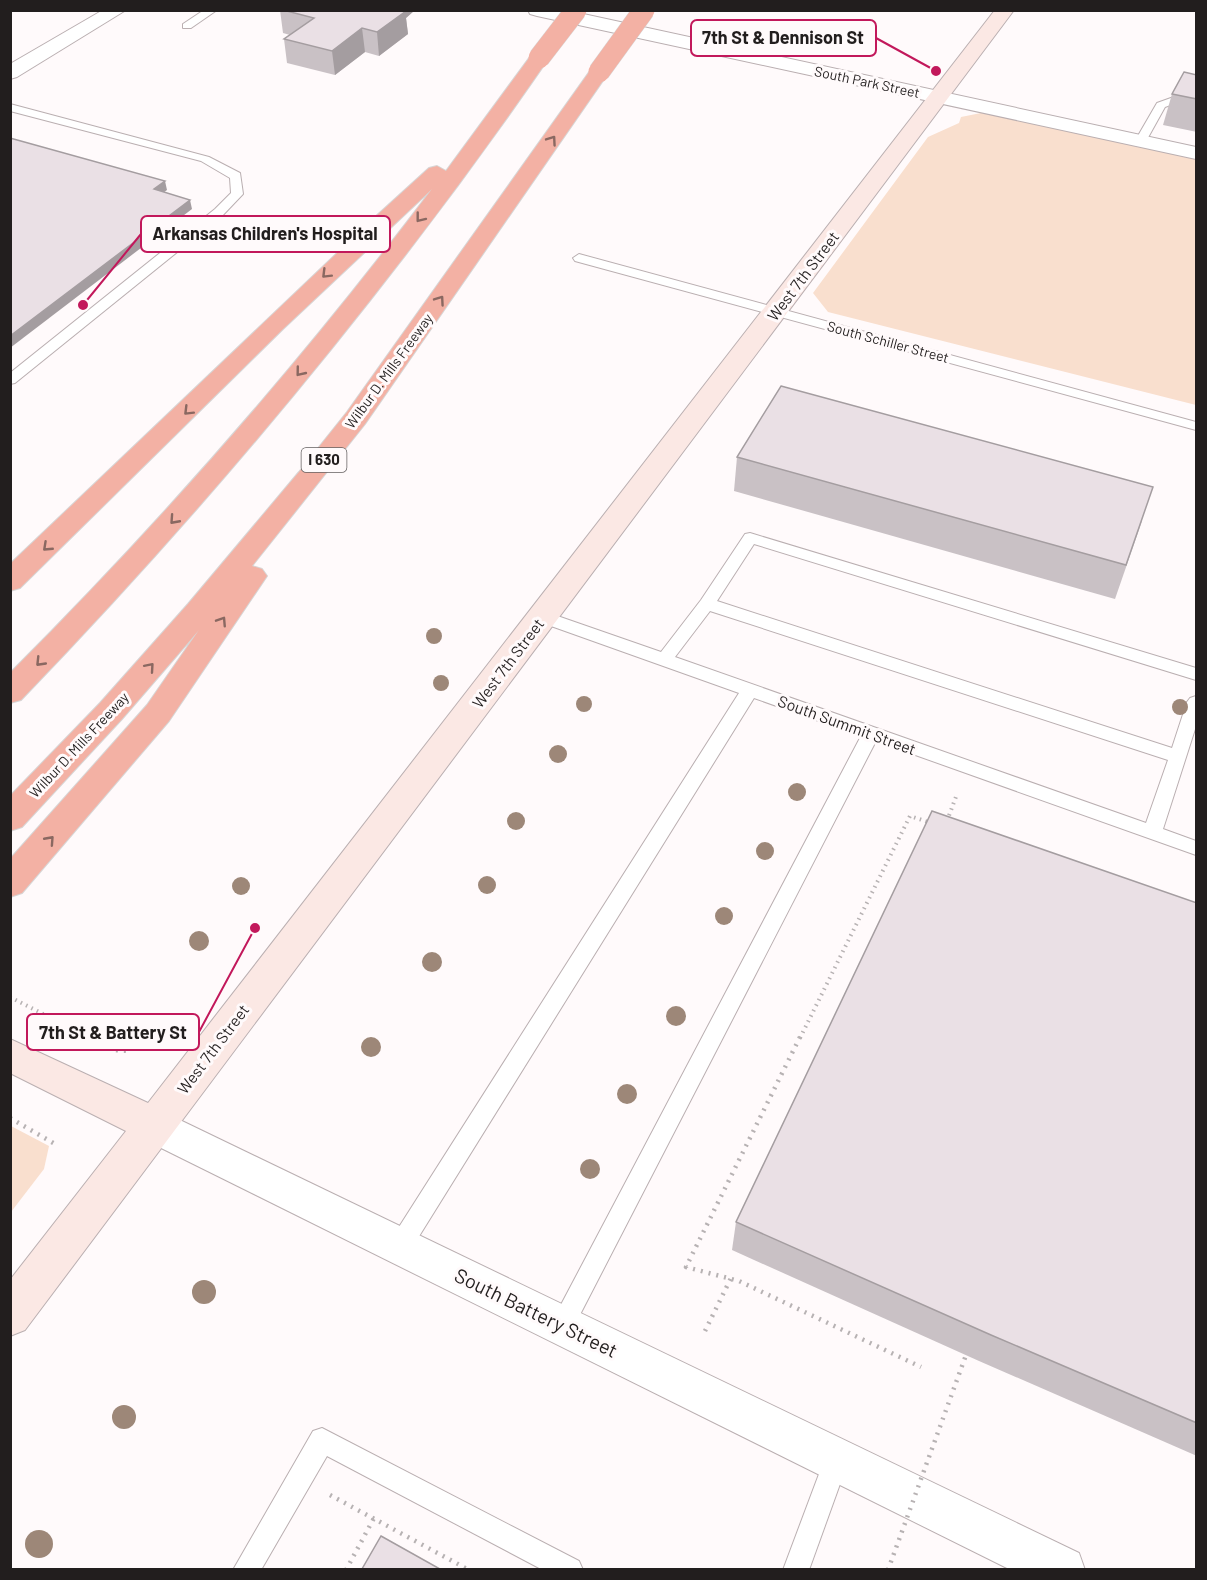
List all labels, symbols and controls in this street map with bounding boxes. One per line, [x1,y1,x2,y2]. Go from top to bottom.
callout: 7th St & Dennison St [691,20,876,56]
text: 7th St & Dennison St [702,26,864,48]
street label: South Park Street [813,62,921,101]
one-way arrow [545,136,556,147]
one-way arrow [416,211,427,222]
callout: Arkansas Children's Hospital [141,216,390,252]
text: Arkansas Children's Hospital [152,222,378,244]
street label: West 7th Street [763,227,842,324]
one-way arrow [323,267,333,278]
one-way arrow [433,295,444,306]
street label: Wilbur D. Mills Freeway [341,310,436,431]
street label: South Schiller Street [825,317,951,366]
one-way arrow [296,365,307,376]
one-way arrow [184,404,194,415]
road number: I 630 [302,448,346,472]
one-way arrow [170,514,181,524]
one-way arrow [44,539,55,550]
street label: West 7th Street [468,614,547,711]
one-way arrow [215,617,227,627]
one-way arrow [36,655,47,666]
one-way arrow [143,663,154,674]
street label: Wilbur D. Mills Freeway [25,688,132,801]
street label: South Summit Street [776,691,919,758]
one-way arrow [43,836,54,847]
street label: West 7th Street [173,1000,252,1097]
callout: 7th St & Battery St [27,1014,199,1050]
text: 7th St & Battery St [39,1021,187,1043]
street label: South Battery Street [451,1262,622,1362]

